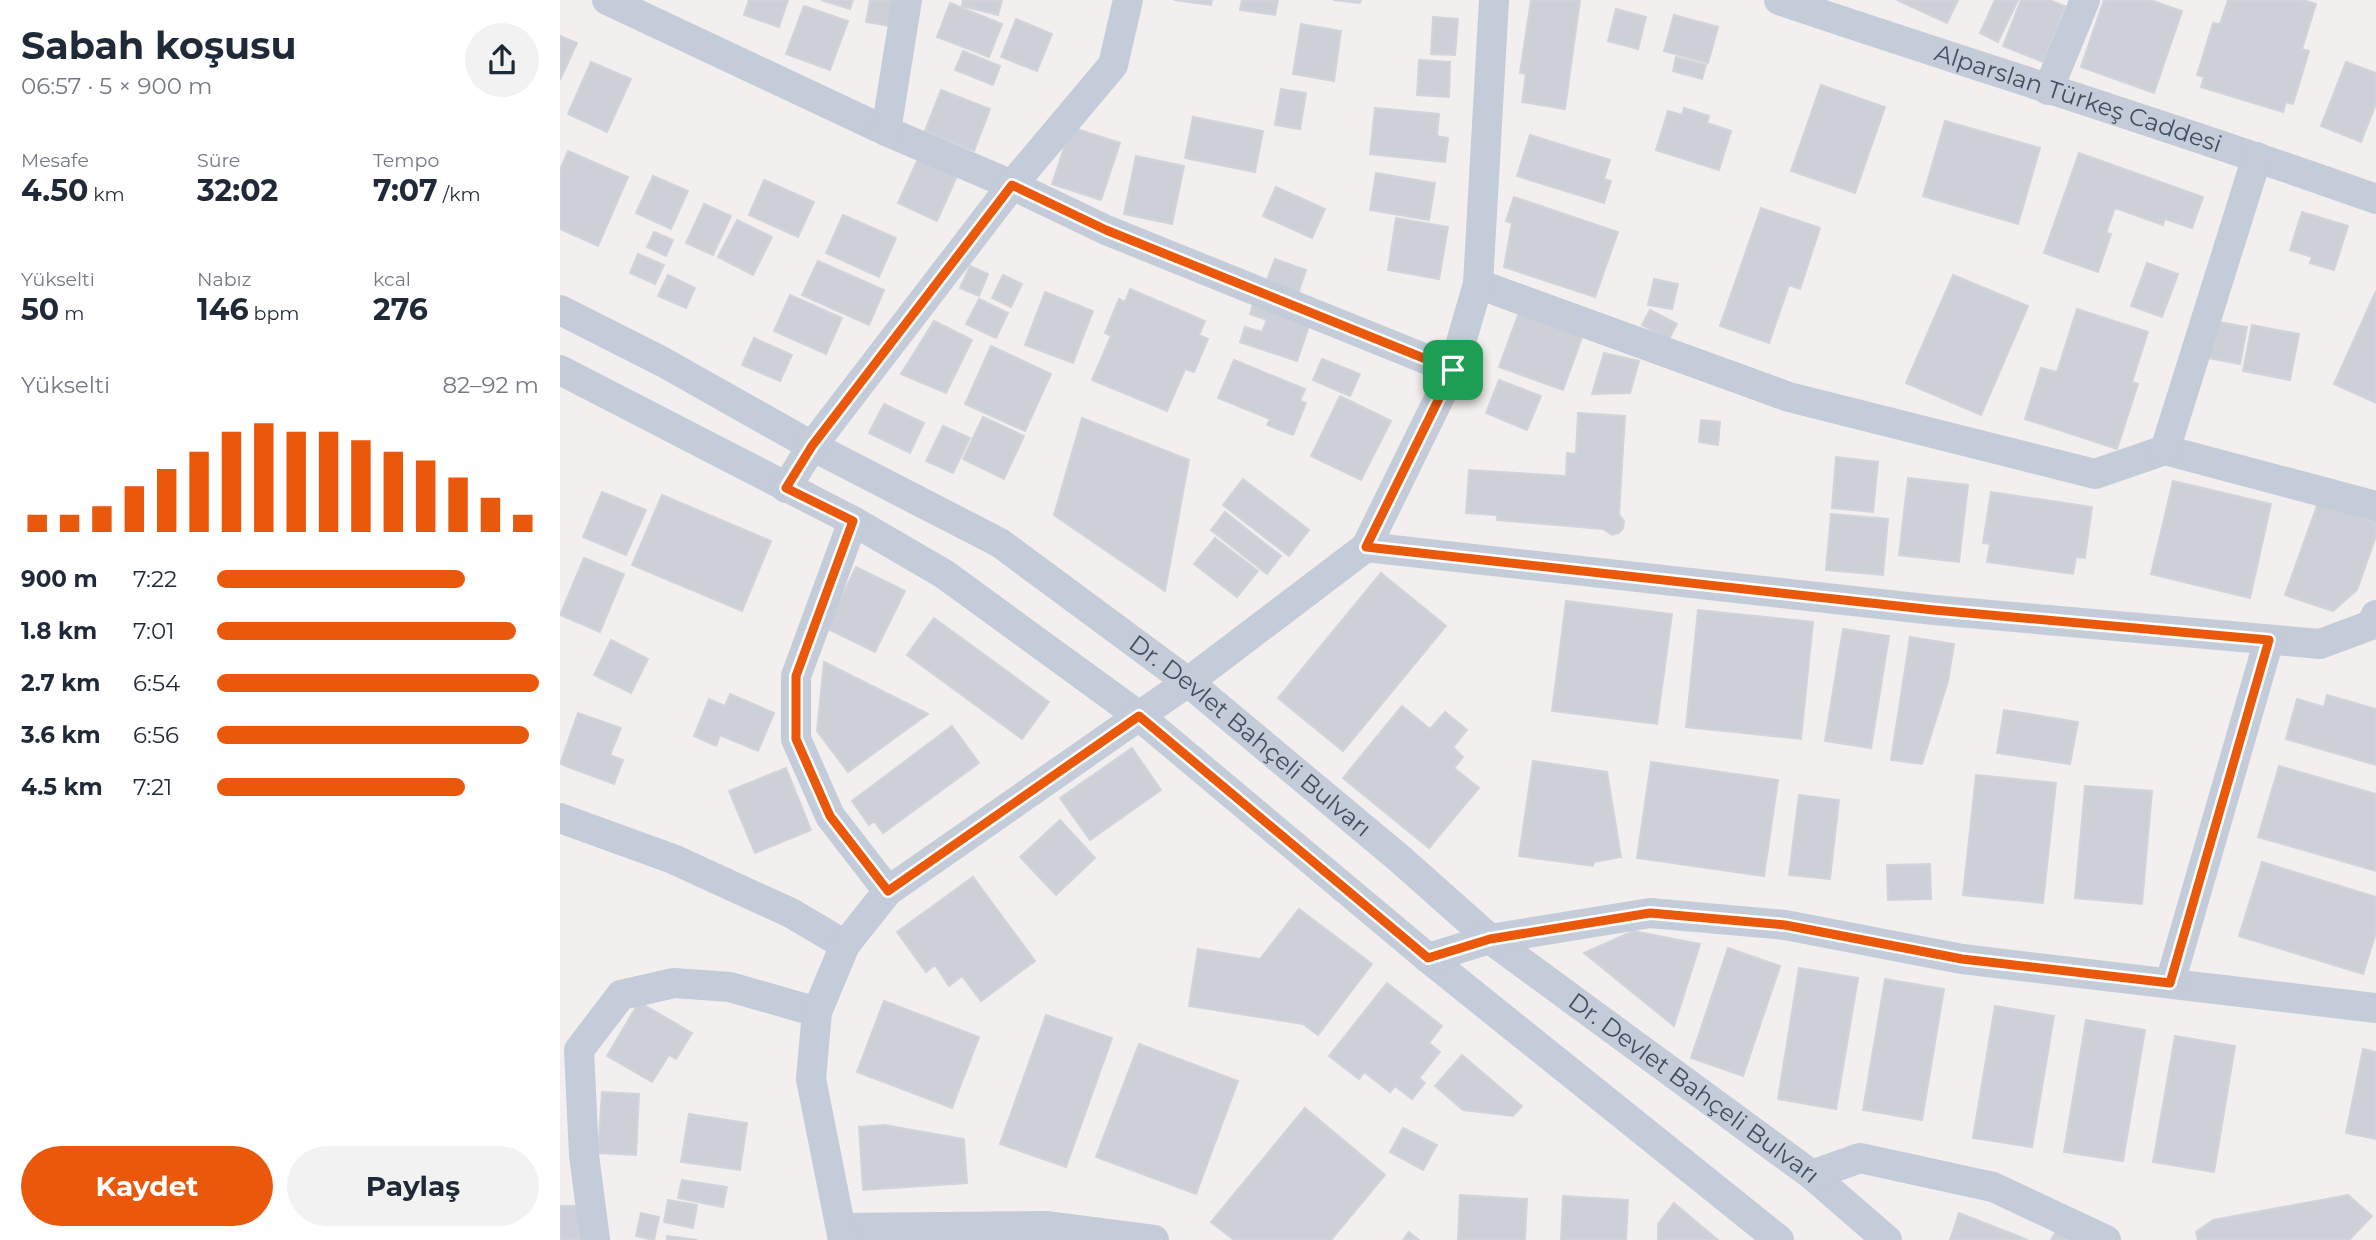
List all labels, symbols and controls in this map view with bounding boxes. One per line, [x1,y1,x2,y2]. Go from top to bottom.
text: Sabah koşusu [21,22,297,69]
button: share [465,23,539,97]
street label: Alparslan Türkeş Caddesi [1931,38,2226,159]
text: 06:57 · 5 × 900 m [21,72,212,100]
text: Mesafe [21,149,89,172]
text: Süre [197,149,240,172]
text: Tempo [373,149,439,172]
text: 4.50 [21,172,88,209]
text: 32:02 [197,172,278,209]
text: 7:07 [373,172,438,209]
text: km [88,183,125,206]
text: /km [438,183,481,206]
text: Yükselti [21,268,95,291]
text: Nabız [197,268,251,291]
text: kcal [373,268,411,291]
text: 50 [21,291,59,328]
text: 146 [197,291,249,328]
text: 276 [373,291,428,328]
text: m [59,302,84,325]
text: bpm [249,302,299,325]
pin [1423,340,1483,400]
icon: arrive [1434,351,1472,389]
text: Yükselti [21,371,110,399]
text: 82–92 m [442,371,539,399]
text: 900 m [21,565,98,593]
text: 7:22 [133,565,177,593]
text: 1.8 km [21,617,97,645]
text: 7:01 [133,617,175,645]
street label: Dr. Devlet Bahçeli Bulvarı [1124,629,1377,843]
text: 2.7 km [21,669,100,697]
text: 6:54 [133,669,180,697]
text: 3.6 km [21,721,101,749]
text: 6:56 [133,721,179,749]
text: 4.5 km [21,773,103,801]
text: 7:21 [133,773,172,801]
street label: Dr. Devlet Bahçeli Bulvarı [1563,986,1826,1189]
button: Kaydet [21,1146,273,1226]
button: Paylaş [287,1146,539,1226]

